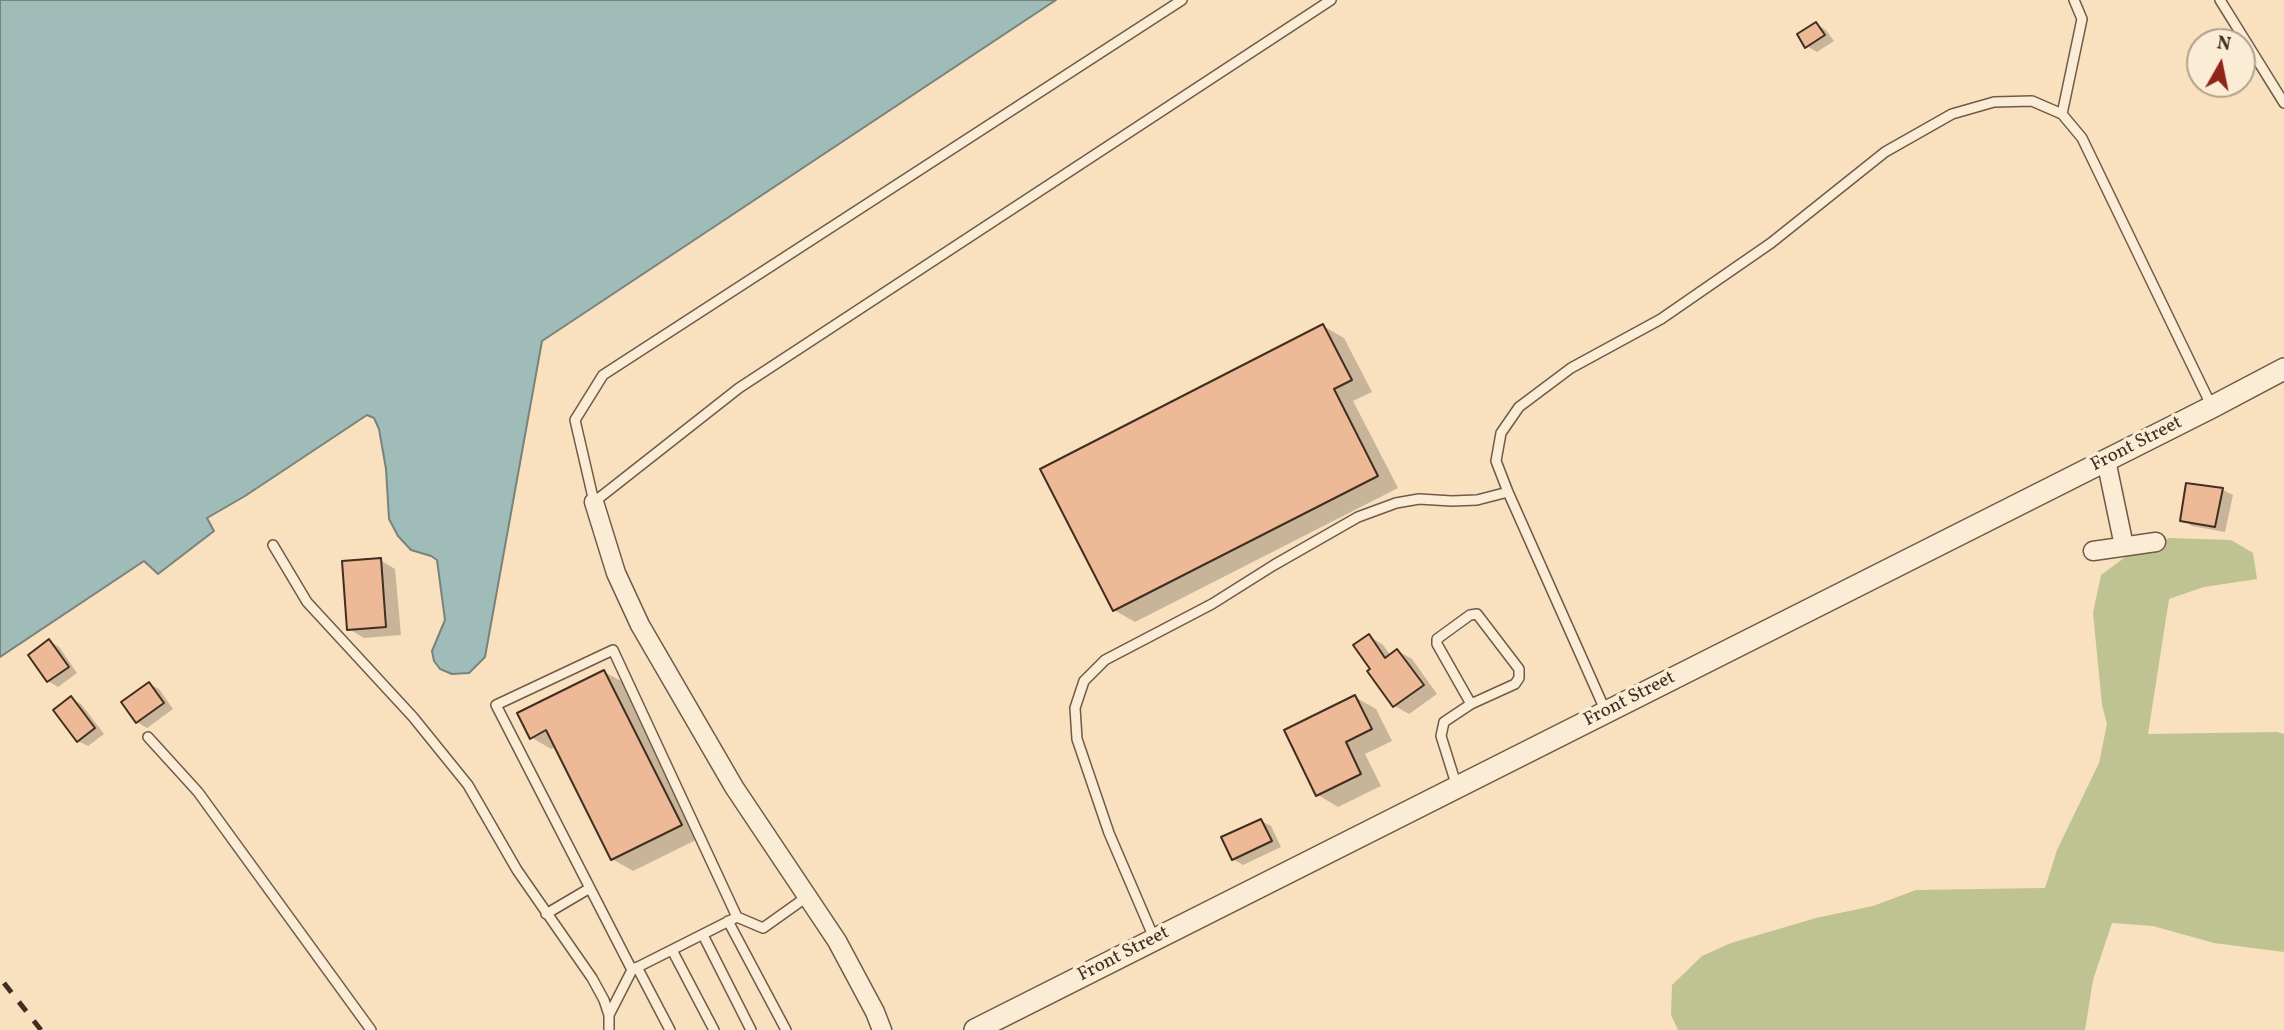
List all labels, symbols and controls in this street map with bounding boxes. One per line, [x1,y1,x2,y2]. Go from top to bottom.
north arrow [2186,28,2256,98]
text: N [2215,30,2233,58]
street label: Front Street [2087,412,2187,478]
street label: Front Street [1580,667,1680,733]
street label: Front Street [1074,922,1174,988]

